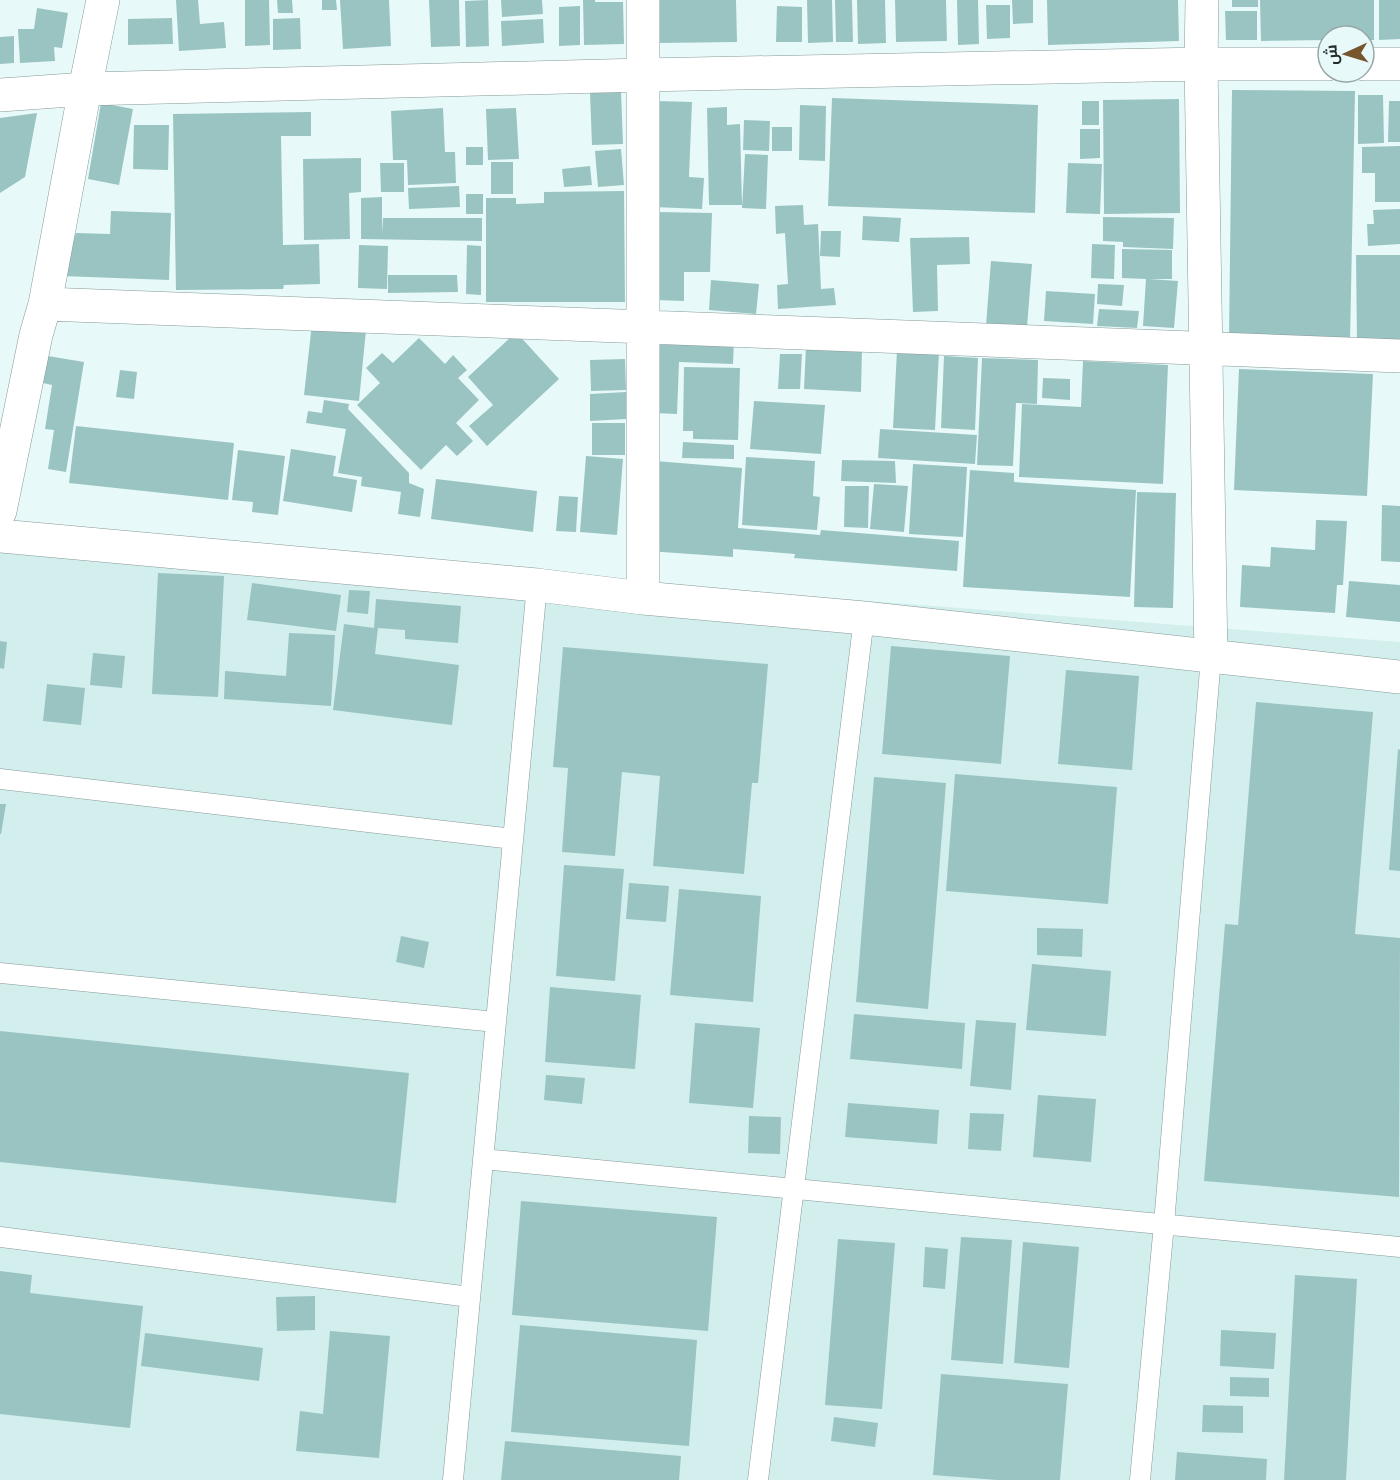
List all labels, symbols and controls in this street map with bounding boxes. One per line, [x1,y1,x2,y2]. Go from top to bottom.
north arrow [1316,24,1376,84]
text: ش [1320,44,1342,66]

